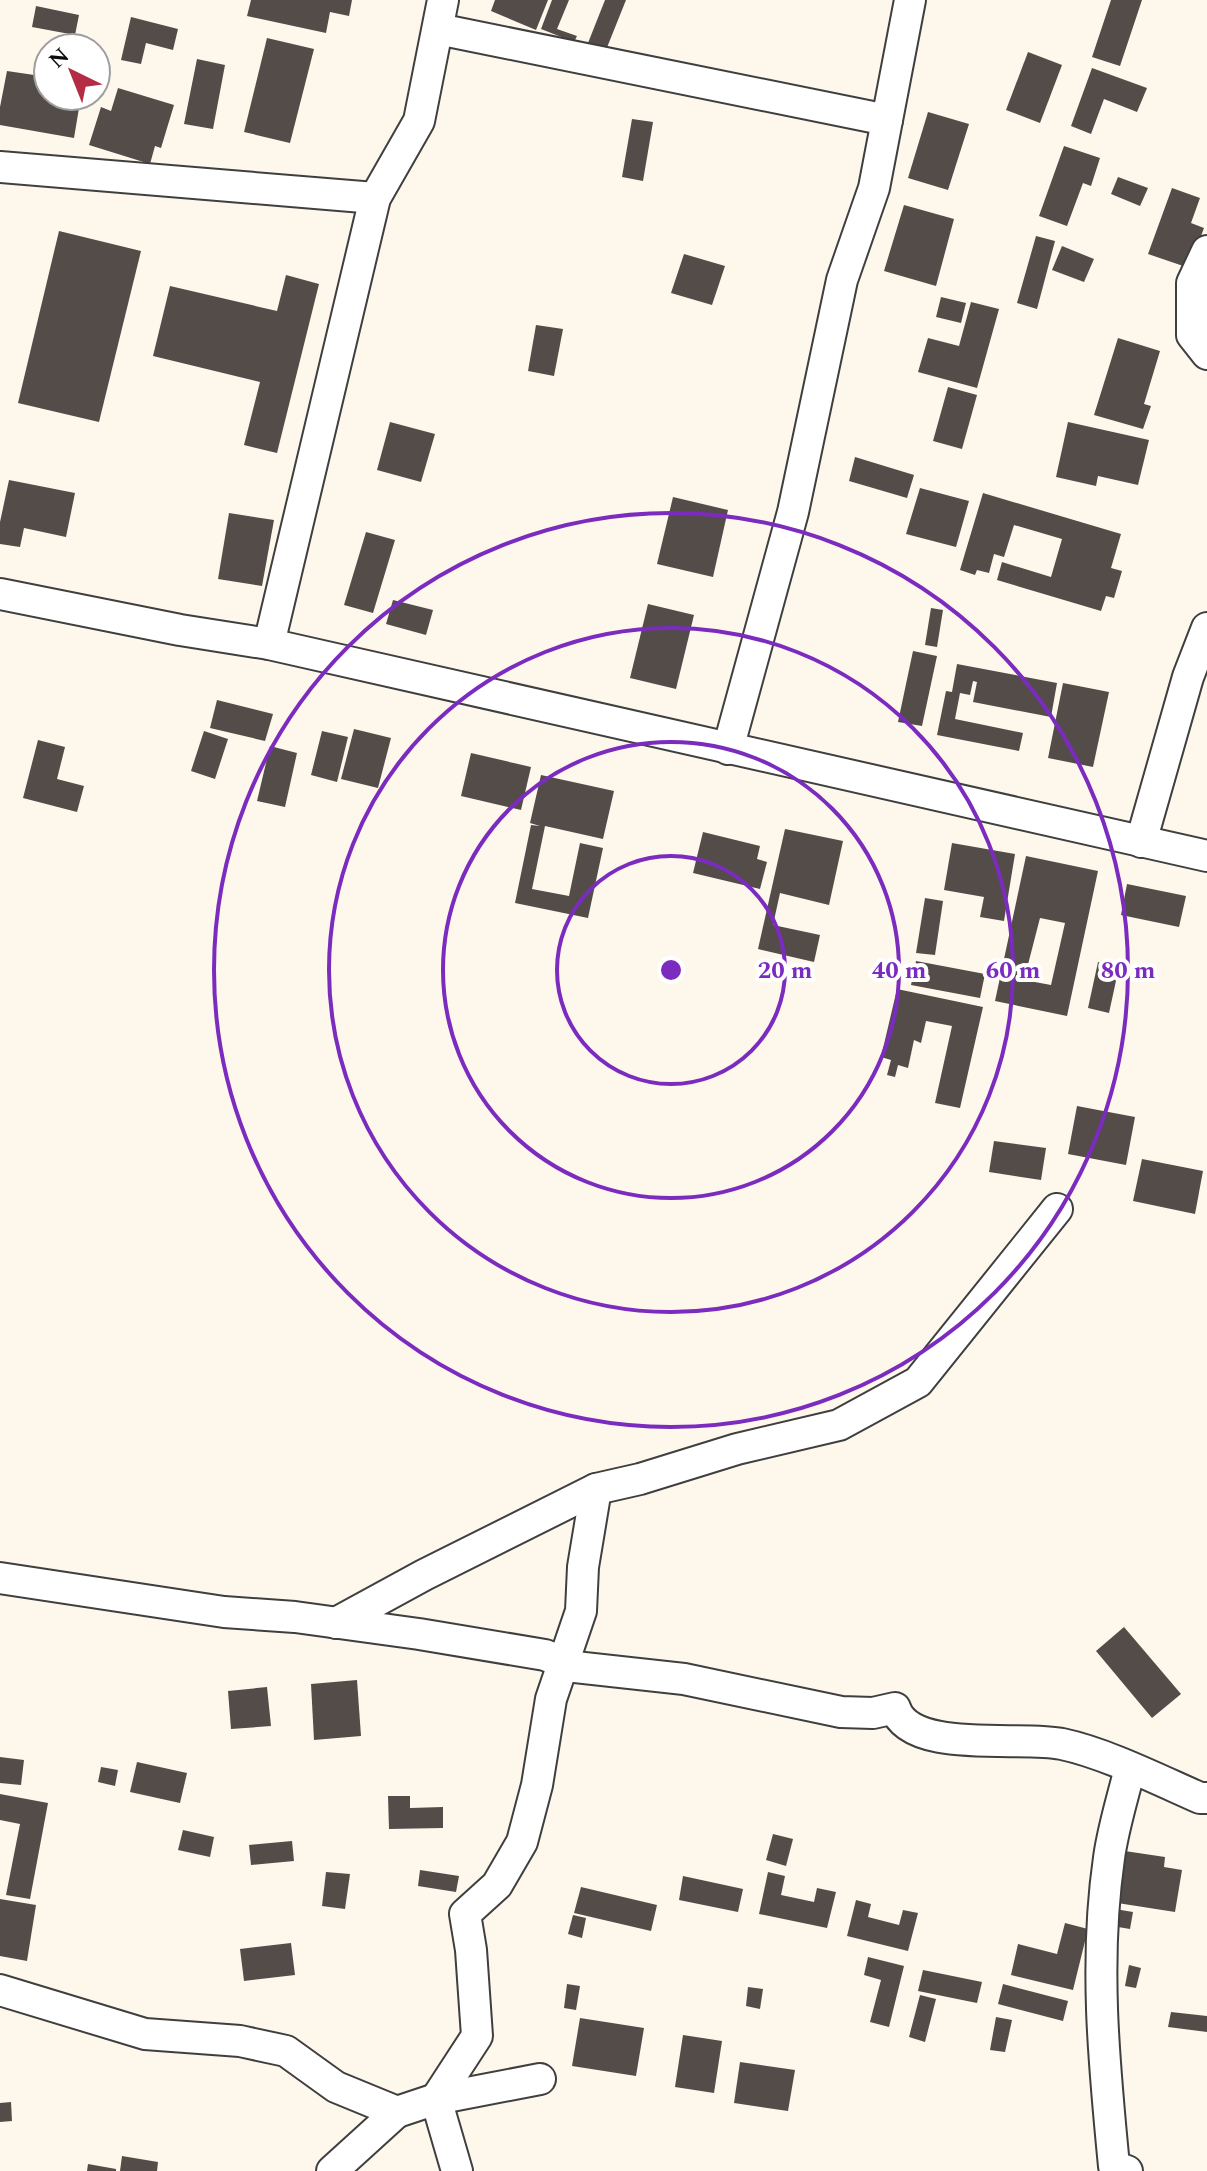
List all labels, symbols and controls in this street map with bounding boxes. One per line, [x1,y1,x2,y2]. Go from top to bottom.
north arrow [32,32,112,112]
text: N [42,40,77,77]
text: 20 m [758,953,813,989]
text: 40 m [872,953,927,989]
text: 60 m [986,953,1041,989]
text: 80 m [1101,953,1156,989]
centre of rings [657,956,685,984]

